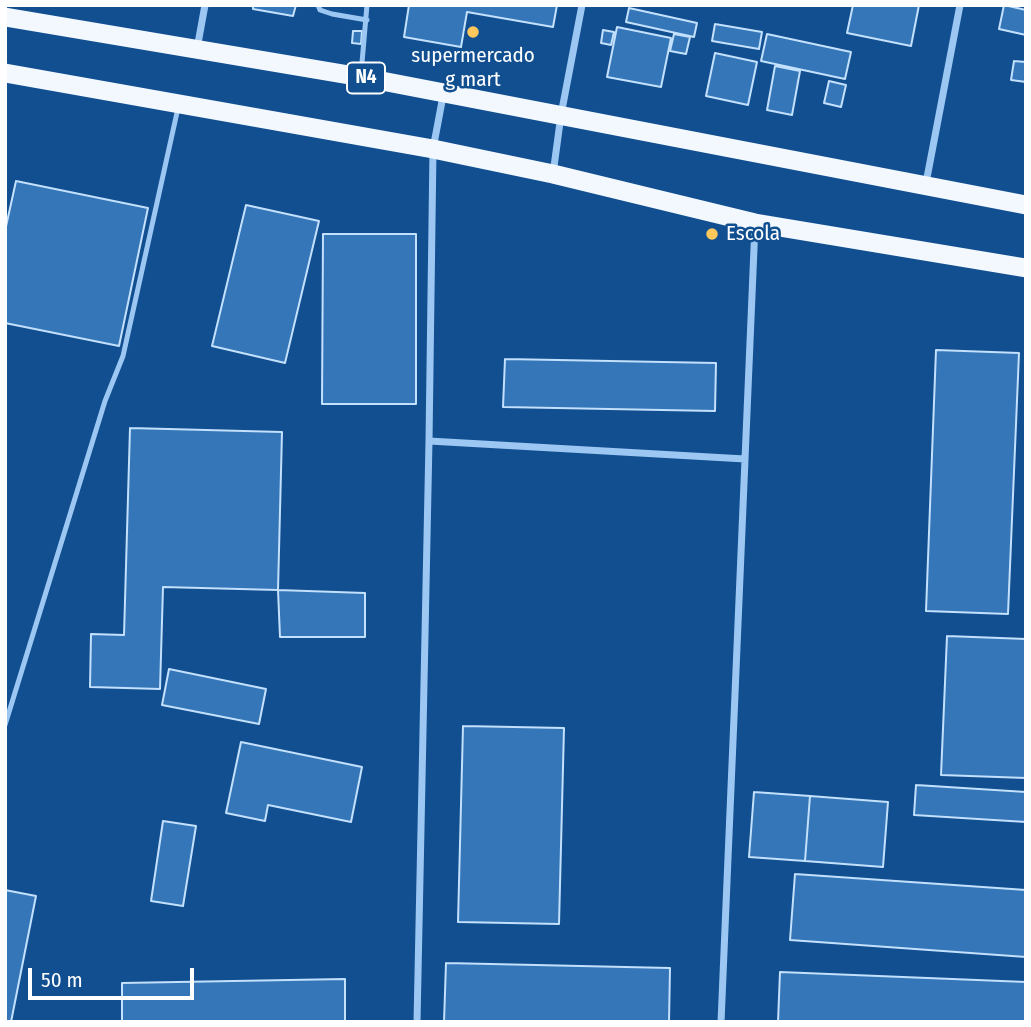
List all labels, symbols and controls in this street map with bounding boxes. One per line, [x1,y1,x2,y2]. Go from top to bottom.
marker: supermercado g mart [465,24,481,40]
place label: supermercado g mart [411,43,535,93]
road number: N4 [347,62,385,94]
place label: Escola [726,221,780,247]
marker: Escola [704,226,720,242]
scale bar [32,954,198,998]
text: 50 m [41,967,83,993]

